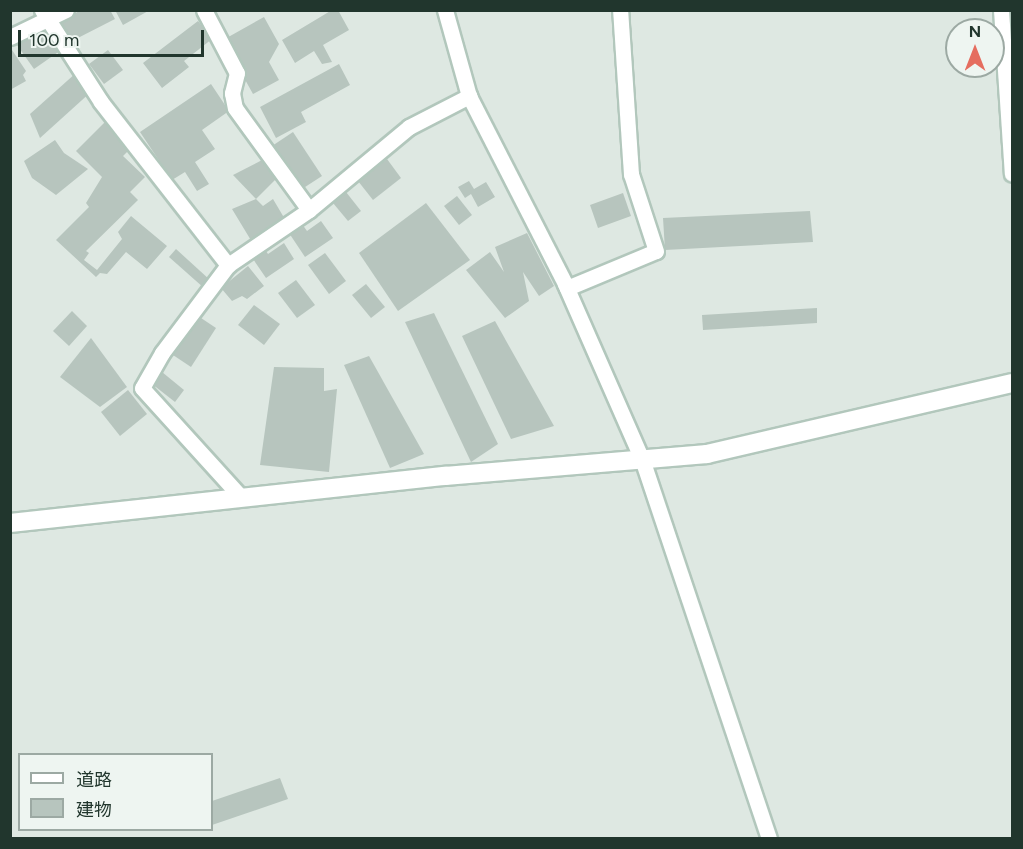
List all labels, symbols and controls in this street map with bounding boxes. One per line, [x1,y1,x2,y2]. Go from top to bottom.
scale bar [21,18,207,56]
north arrow [945,18,1005,78]
text: N [969,22,981,41]
text: 100 m [29,29,79,51]
legend [18,753,213,831]
text: 道路 [76,769,112,791]
text: 建物 [76,799,112,821]

